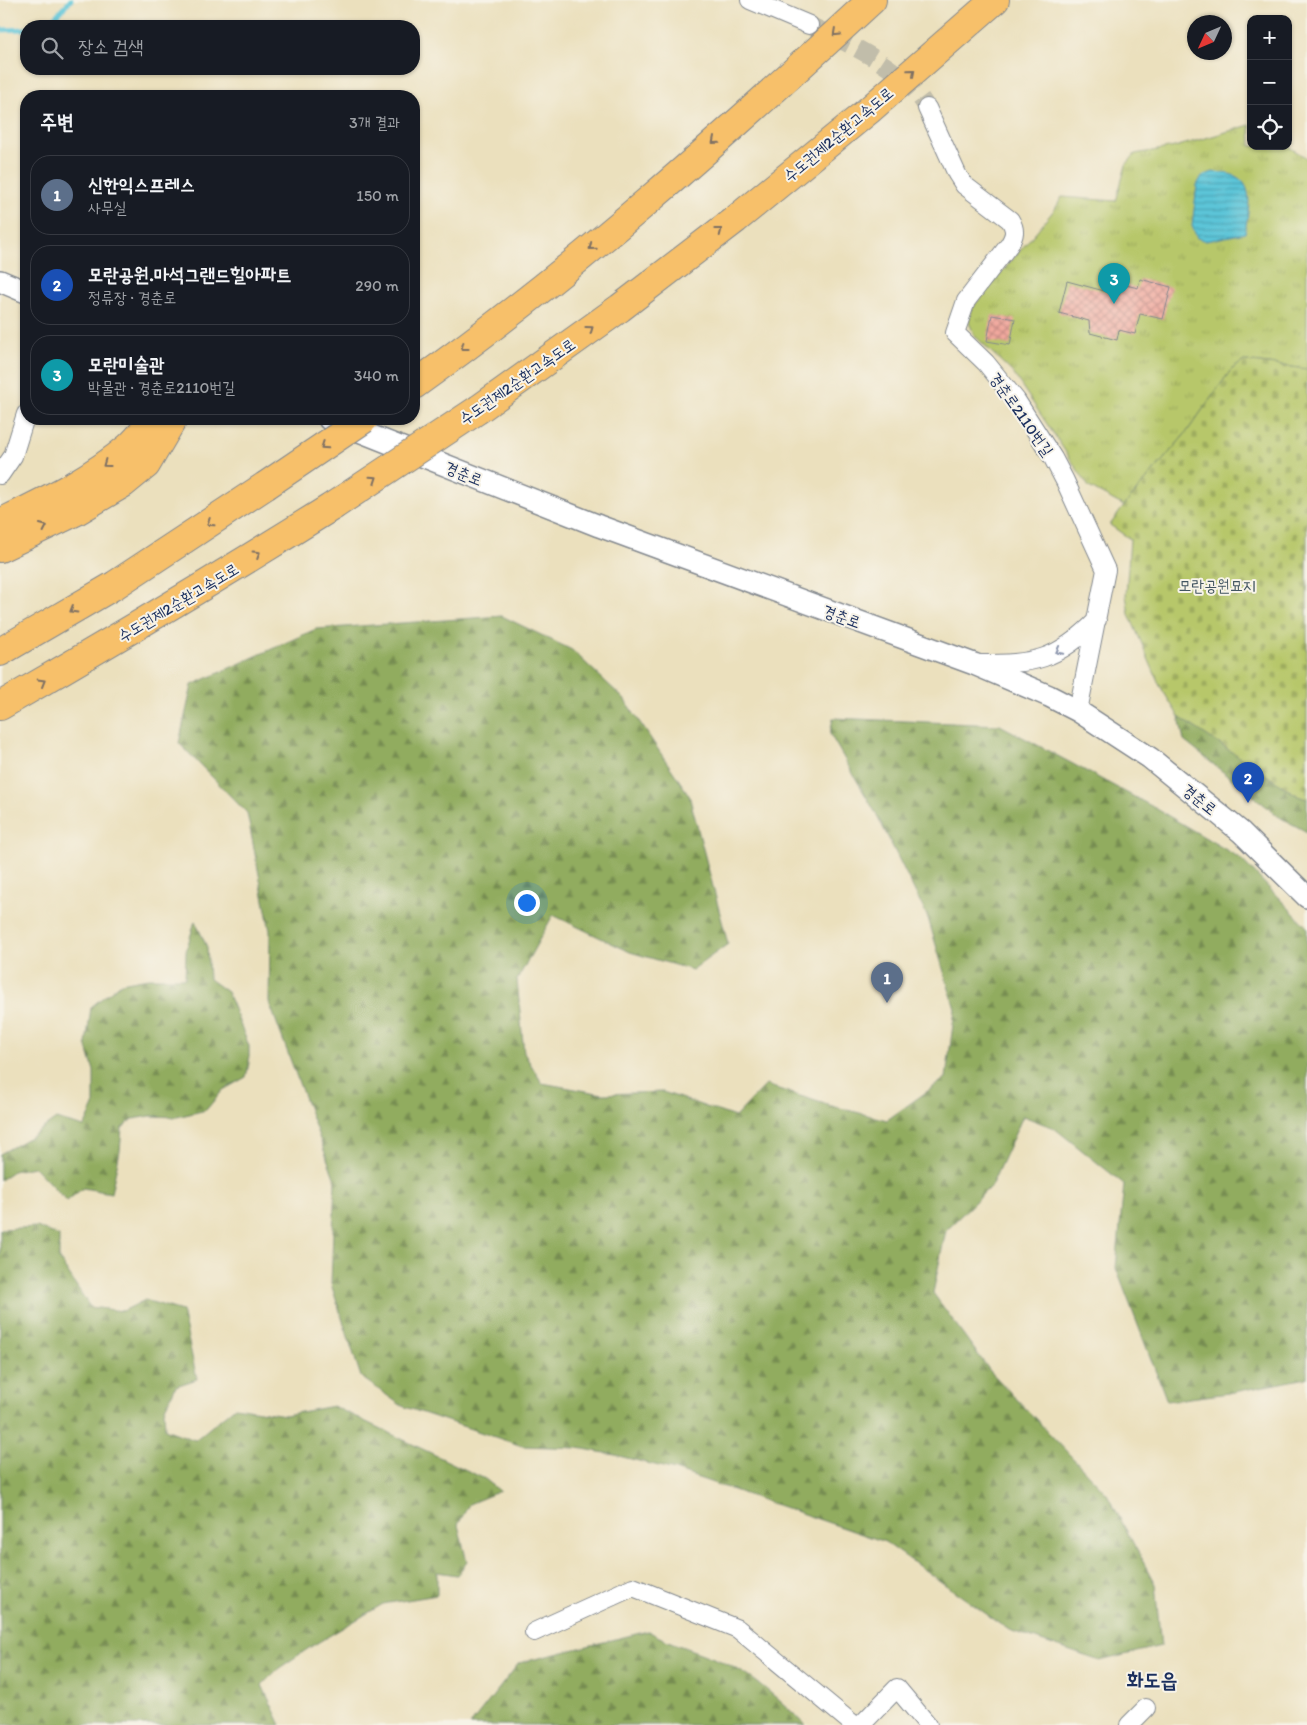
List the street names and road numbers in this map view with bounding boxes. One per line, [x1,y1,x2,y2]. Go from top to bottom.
street label: 수도권제2순환고속도로 [780,83,897,186]
street label: 수도권제2순환고속도로 [456,334,579,429]
street label: 경춘로2110번길 [986,369,1057,460]
street label: 경춘로 [442,457,485,490]
street label: 수도권제2순환고속도로 [115,559,242,646]
street label: 경춘로 [820,601,863,632]
street label: 경춘로 [1179,780,1221,819]

